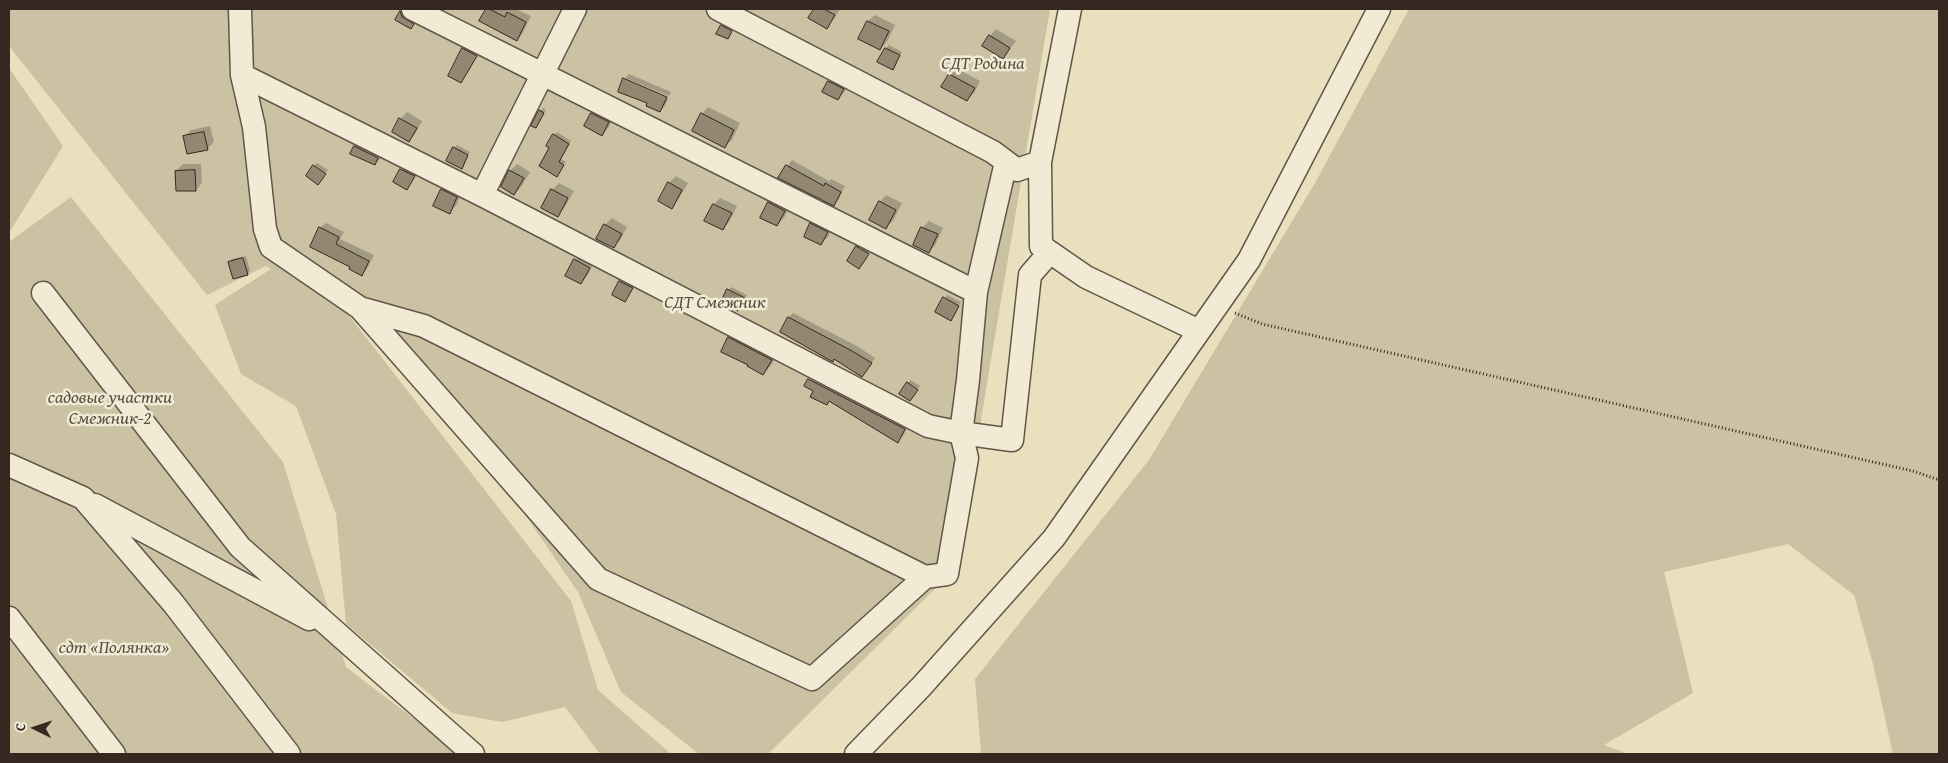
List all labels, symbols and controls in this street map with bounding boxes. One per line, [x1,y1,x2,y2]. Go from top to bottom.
park label: СДТ Родина [941,53,1025,75]
park label: СДТ Смежник [664,292,766,314]
park label: садовые участки Смежник-2 [48,387,172,429]
park label: сдт «Полянка» [59,637,169,659]
north arrow [10,703,60,753]
text: С [10,722,30,732]

